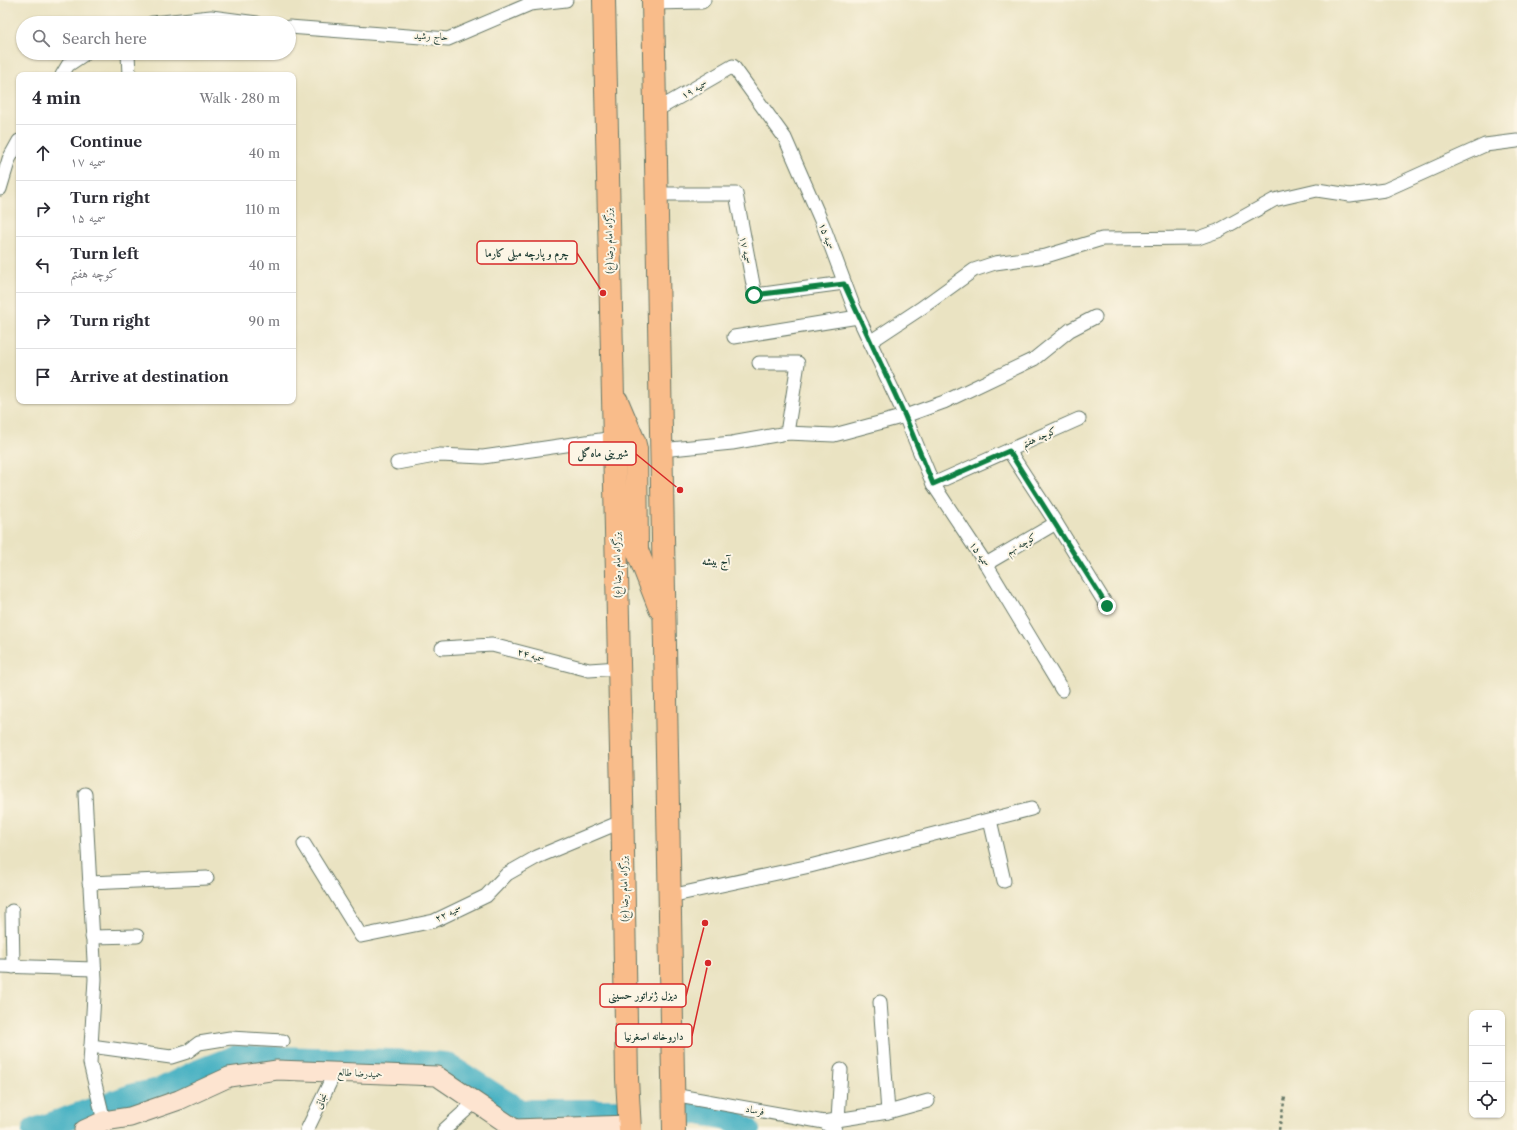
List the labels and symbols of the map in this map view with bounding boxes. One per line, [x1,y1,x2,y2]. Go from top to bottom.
street label: حاج رشید [413,29,448,46]
street label: سمیه ۱۹ [679,76,709,102]
street label: بزرگراه امام رضا (ع) [602,208,619,274]
street label: سمیه ۱۵ [816,221,838,251]
street label: سمیه ۱۷ [737,235,755,265]
callout: چرم و پارچه مبلی کارما [477,241,577,264]
text: چرم و پارچه مبلی کارما [485,246,569,263]
route start [745,286,763,304]
street label: کوچه هفتم [1020,424,1060,454]
callout: شیرینی ماه‌گل [569,442,636,465]
text: شیرینی ماه‌گل [577,446,629,462]
street label: کوچه نهم [1003,530,1040,561]
street label: بزرگراه امام رضا (ع) [610,532,627,598]
street label: سمیه ۱۵ [967,539,993,569]
district label: آج بیشه [702,554,732,571]
route end [1098,597,1116,615]
street label: سمیه ۲۴ [516,645,546,665]
street label: بزرگراه امام رضا (ع) [617,856,634,922]
street label: سمیه ۲۲ [433,901,463,925]
callout: دیزل ژنراتور حسینی [600,984,686,1007]
text: دیزل ژنراتور حسینی [608,988,678,1004]
callout: داروخانه اصغرنیا [616,1024,692,1047]
text: داروخانه اصغرنیا [624,1029,684,1044]
street label: حمیدرضا طالع [337,1065,383,1084]
street label: نجاتی [312,1091,330,1111]
street label: فرساد [745,1102,765,1118]

